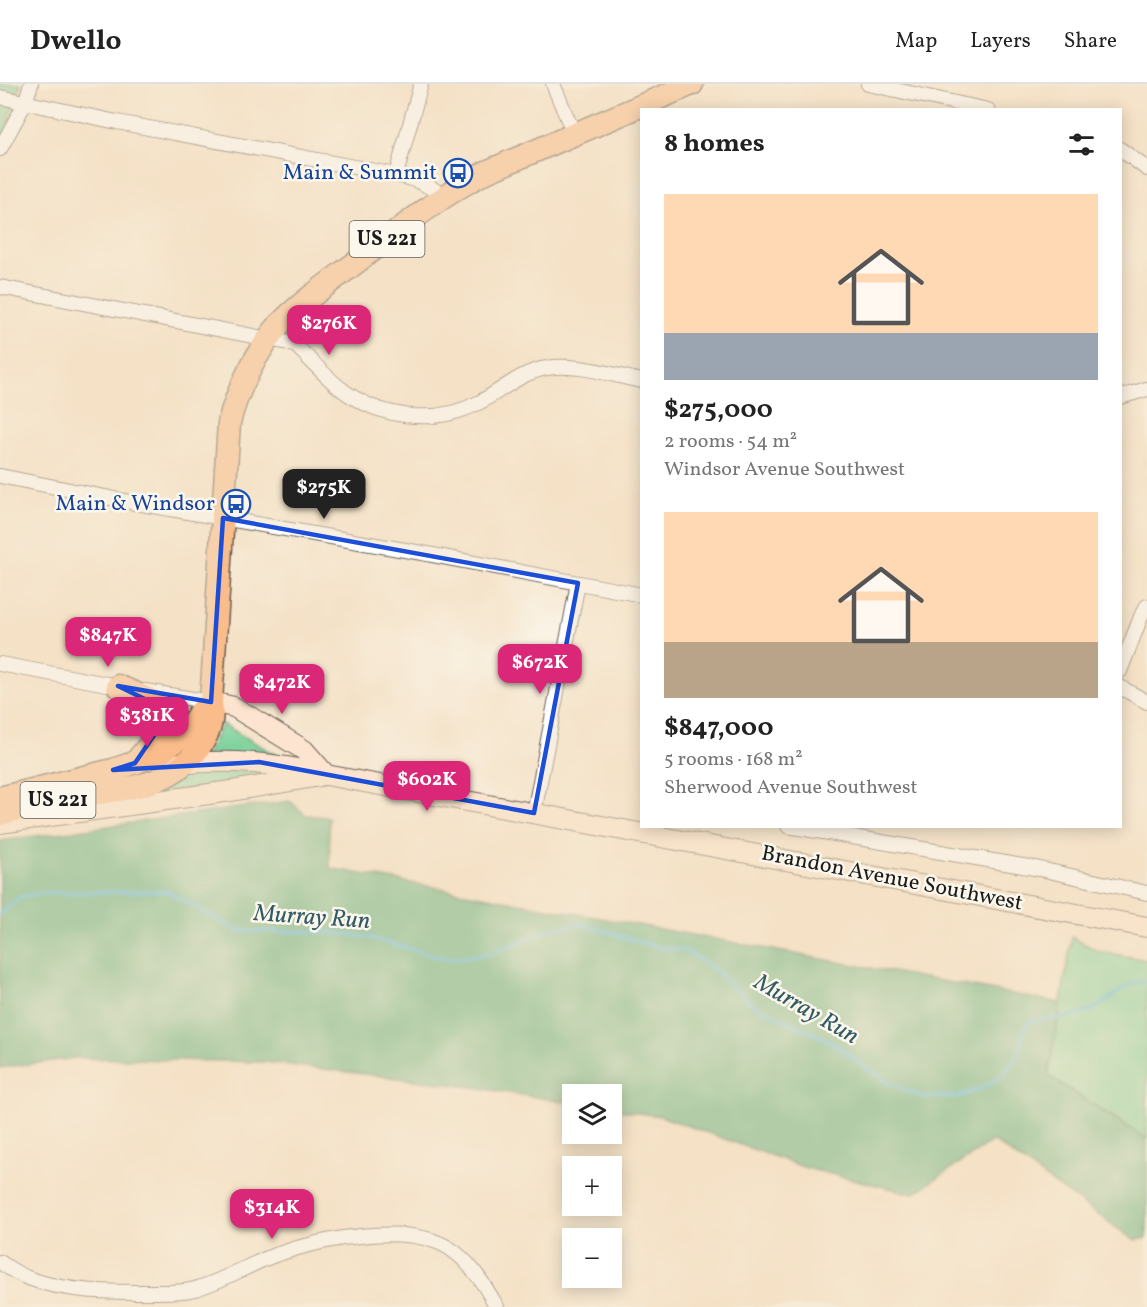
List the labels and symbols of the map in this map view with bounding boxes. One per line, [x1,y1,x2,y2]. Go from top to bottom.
bus stop icon: Main & Summit [442,157,474,189]
place label: Main & Summit [283,158,437,189]
road number: US 221 [350,221,424,257]
pin: $276K [287,305,371,356]
pin: $275K [282,469,366,520]
bus stop icon: Main & Windsor [220,488,252,520]
place label: Main & Windsor [55,489,215,520]
pin: $847K [66,617,150,668]
pin: $672K [498,644,582,695]
pin: $472K [240,664,324,715]
pin: $381K [105,697,189,748]
pin: $602K [385,761,469,812]
road number: US 221 [20,782,96,818]
street label: Brandon Avenue Southwest [759,838,1026,920]
water label: Murray Run [252,897,371,939]
water label: Murray Run [746,966,865,1054]
pin: $314K [230,1189,314,1240]

